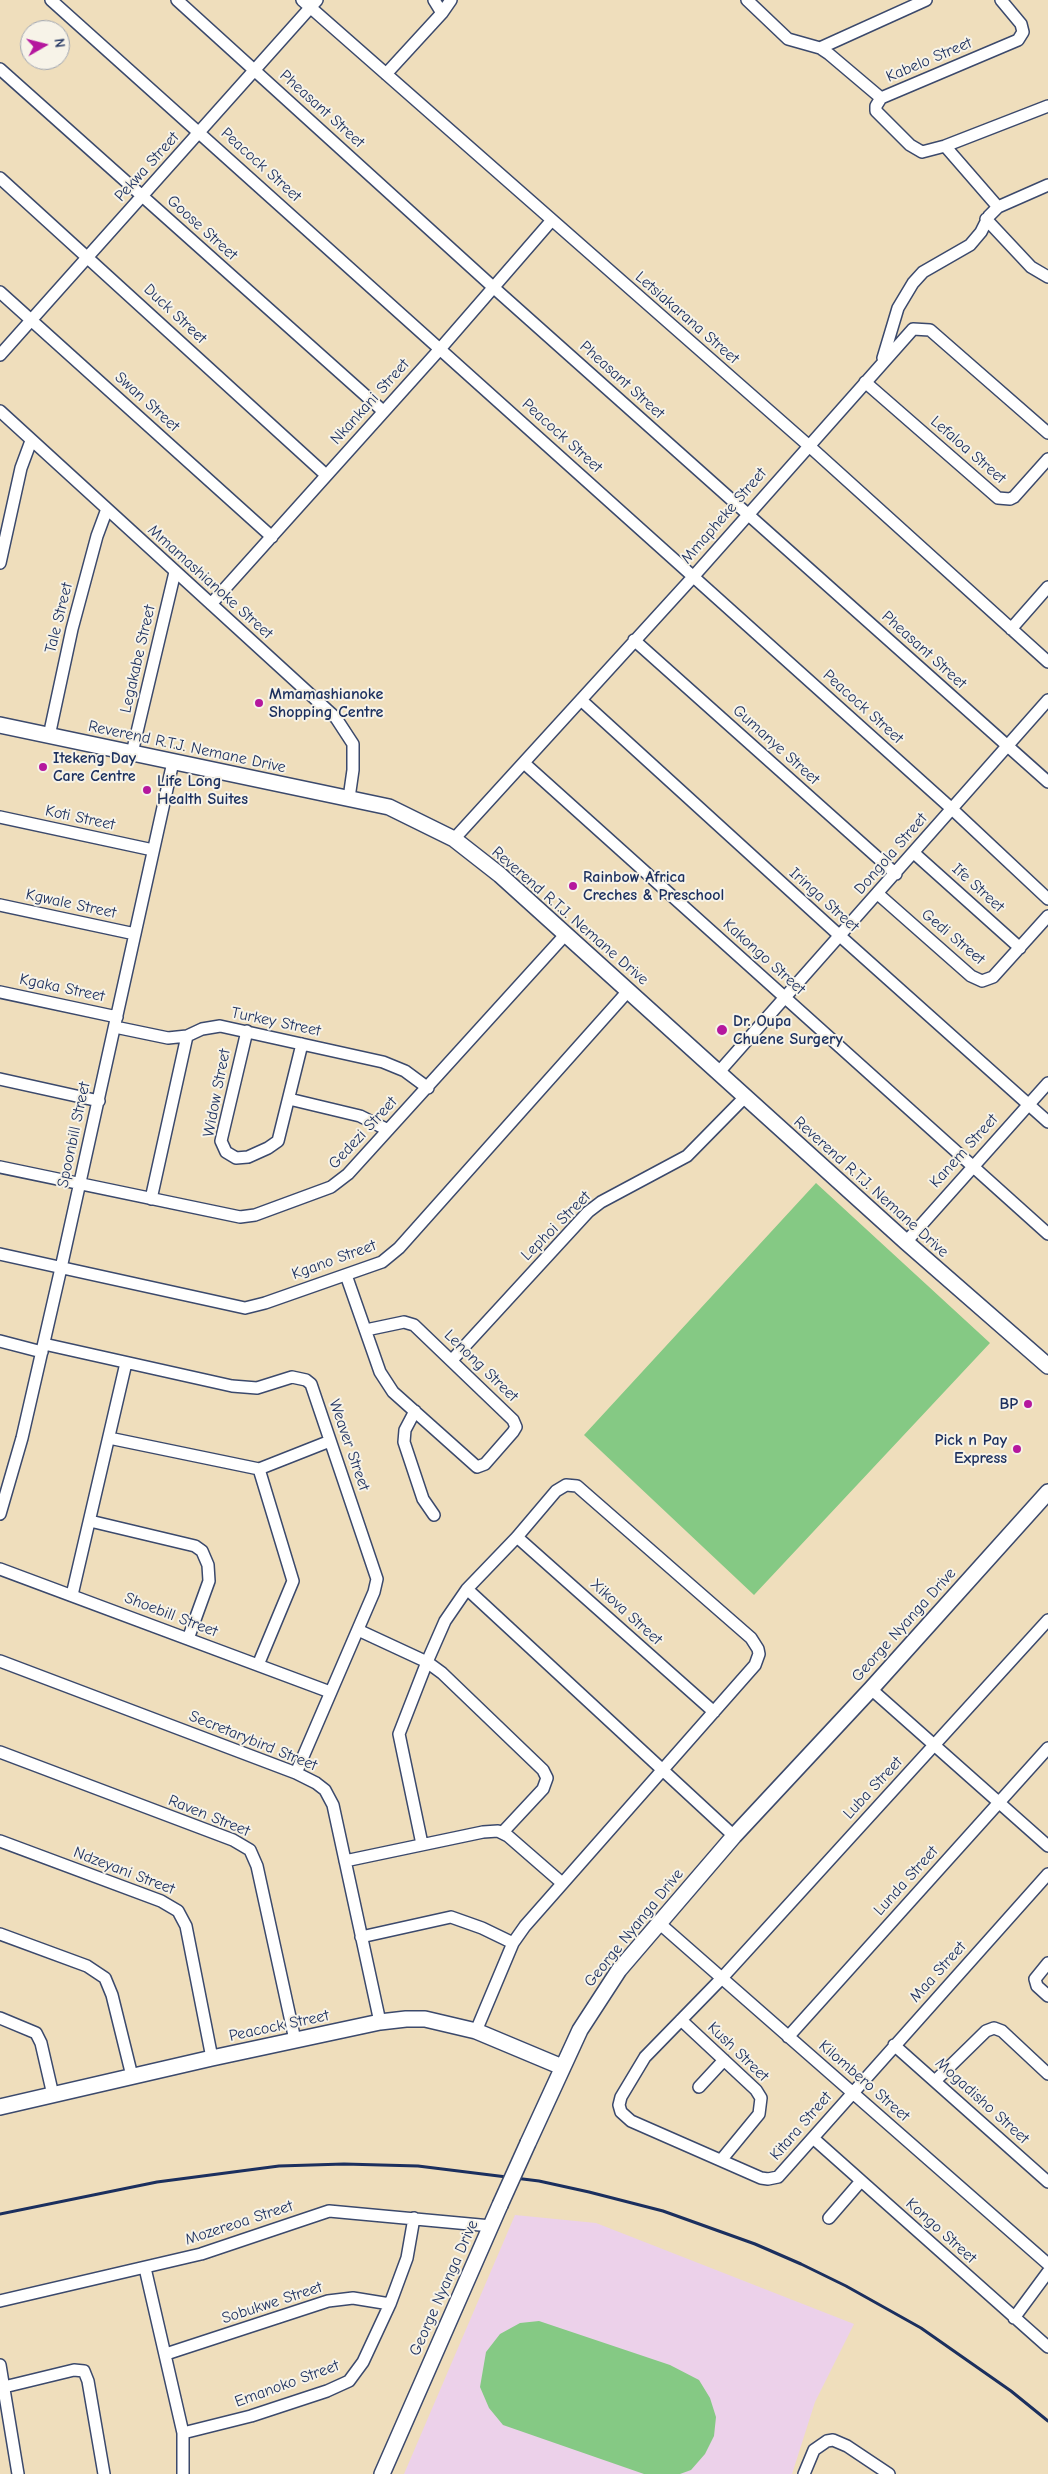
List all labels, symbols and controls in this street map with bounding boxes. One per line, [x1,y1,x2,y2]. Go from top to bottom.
north arrow [20,20,70,70]
street label: Kabelo Street [883,33,975,87]
text: N [50,37,68,49]
street label: Pheasant Street [276,66,368,152]
street label: Peacock Street [217,124,305,206]
street label: Pekwa Street [111,128,183,206]
street label: Goose Street [163,191,241,265]
street label: Letsiakarana Street [631,268,743,368]
street label: Duck Street [140,280,210,348]
street label: Pheasant Street [576,337,668,423]
street label: Nkankani Street [327,355,413,449]
street label: Swan Street [111,368,183,436]
street label: Peacock Street [518,395,606,477]
street label: Lefaloa Street [926,412,1010,488]
street label: Mmapheke Street [677,464,771,568]
street label: Mmamashianoke Street [144,521,276,643]
street label: Tale Street [41,581,77,655]
street label: Legakabe Street [116,603,160,715]
street label: Pheasant Street [878,607,970,693]
street label: Peacock Street [819,666,907,748]
place label: Mmamashianoke Shopping Centre [269,684,383,722]
marker: Mmamashianoke Shopping Centre [253,697,265,709]
street label: Gumanye Street [729,701,823,789]
street label: Reverend R.T.J. Nemane Drive [86,717,288,777]
place label: Itekeng Day Care Centre [53,748,136,786]
marker: Itekeng Day Care Centre [37,761,49,773]
place label: Life Long Health Suites [157,771,248,809]
marker: Life Long Health Suites [141,784,153,796]
street label: Koti Street [43,801,117,835]
street label: Dongola Street [850,809,932,899]
street label: Reverend R.T.J. Nemane Drive [488,843,652,989]
street label: Ife Street [948,859,1008,917]
street label: Iringa Street [785,864,863,936]
place label: Rainbow Africa Creches & Preschool [583,867,724,905]
marker: Rainbow Africa Creches & Preschool [567,880,579,892]
street label: Kgwale Street [24,885,118,923]
street label: Gedi Street [917,905,989,969]
street label: Kakongo Street [719,915,809,999]
street label: Kgaka Street [18,970,106,1006]
street label: Turkey Street [230,1003,322,1041]
place label: Dr. Oupa Chuene Surgery [733,1011,843,1049]
marker: Dr. Oupa Chuene Surgery [715,1023,729,1037]
street label: Widow Street [199,1047,235,1139]
street label: Spoonbill Street [53,1080,95,1190]
street label: Gedezi Street [325,1093,401,1173]
street label: Kanem Street [926,1110,1002,1192]
street label: Reverend R.T.J. Nemane Drive [790,1112,952,1262]
street label: Lephoi Street [517,1187,595,1265]
street label: Kgano Street [289,1236,379,1284]
street label: Lenong Street [440,1326,522,1406]
place label: BP [999,1394,1018,1414]
street label: Weaver Street [324,1397,374,1493]
marker: BP [1022,1398,1034,1410]
place label: Pick n Pay Express [935,1430,1007,1468]
marker: Pick n Pay Express [1011,1443,1023,1455]
street label: George Nyanga Drive [848,1564,960,1686]
street label: Xikova Street [586,1575,666,1649]
street label: Shoebill Street [122,1588,220,1642]
street label: Secretarybird Street [186,1707,320,1775]
street label: Luba Street [839,1753,907,1823]
street label: Raven Street [165,1791,253,1841]
street label: Lunda Street [870,1842,942,1920]
street label: Ndzeyani Street [71,1843,177,1899]
street label: George Nyanga Drive [580,1865,688,1991]
street label: Maa Street [906,1938,970,2006]
street label: Peacock Street [227,2006,331,2046]
street label: Kush Street [703,2018,773,2086]
street label: Kilombero Street [815,2036,913,2126]
street label: Mogadisho Street [931,2054,1033,2148]
street label: Kitara Street [766,2088,836,2164]
street label: Kongo Street [902,2194,980,2268]
street label: Mozereoa Street [183,2197,295,2249]
street label: George Nyanga Drive [405,2217,483,2359]
street label: Sobukwe Street [219,2278,325,2328]
street label: Emanoko Street [232,2356,342,2412]

